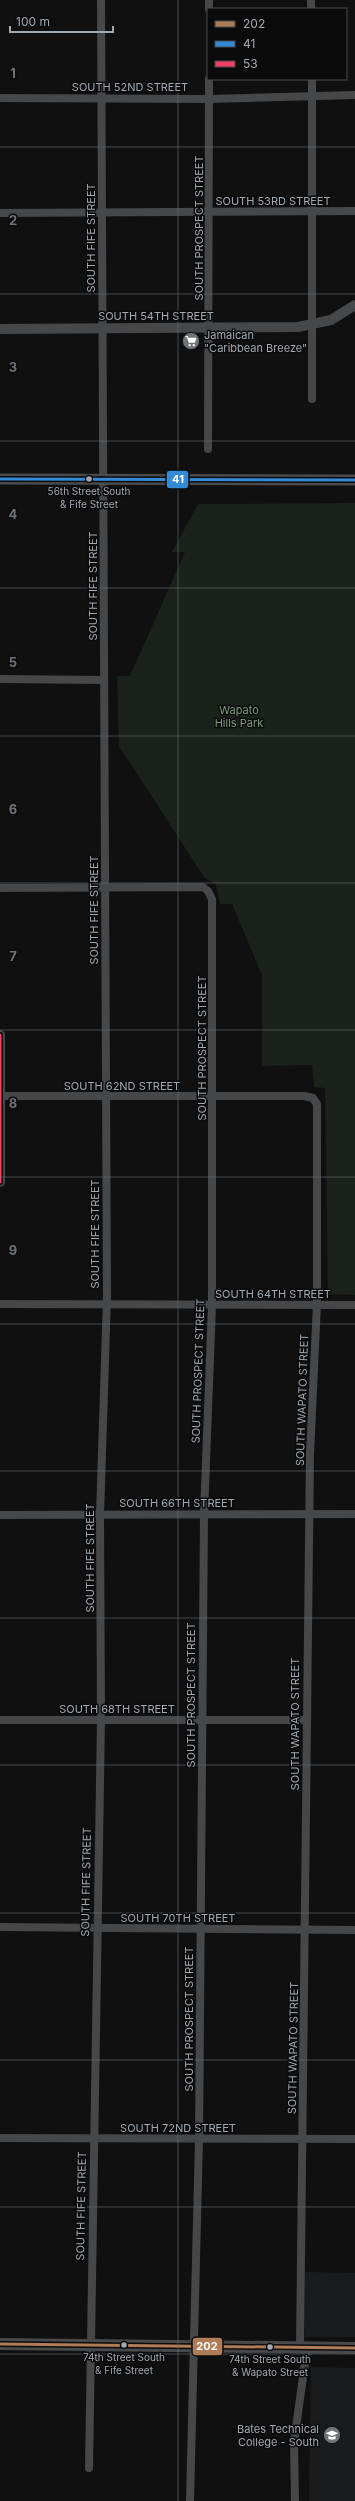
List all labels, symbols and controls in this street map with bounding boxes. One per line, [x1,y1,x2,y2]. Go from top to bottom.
scale bar [10,8,113,34]
legend [207,8,347,80]
text: 100 m [16,14,50,29]
text: 202 [243,16,265,31]
text: 41 [243,36,255,51]
text: 53 [243,56,258,71]
text: 1 [10,65,16,81]
street label: SOUTH 52ND STREET [72,80,188,94]
street label: SOUTH PROSPECT STREET [192,155,206,301]
street label: SOUTH FIFE STREET [84,183,98,293]
street label: SOUTH 53RD STREET [215,194,331,208]
text: 2 [9,212,17,228]
street label: SOUTH 54TH STREET [98,309,214,323]
place label: Jamaican "Caribbean Breeze" [204,328,307,355]
supermarket icon: Jamaican "Caribbean Breeze" [181,331,201,351]
text: 3 [9,359,17,375]
line badge: 41 [166,470,189,489]
text: 41 [172,472,184,486]
marker: 56th Street South & Fife Street [84,474,94,484]
place label: 56th Street South & Fife Street [48,485,130,510]
text: 4 [9,506,18,522]
street label: SOUTH FIFE STREET [86,531,100,641]
text: 5 [9,654,17,670]
park label: Wapato Hills Park [215,703,263,730]
text: 6 [9,801,17,817]
street label: SOUTH FIFE STREET [87,855,101,965]
text: 7 [9,948,17,964]
street label: SOUTH PROSPECT STREET [195,975,209,1121]
street label: SOUTH 62ND STREET [64,1079,180,1093]
text: 8 [9,1095,17,1111]
street label: SOUTH FIFE STREET [88,1179,102,1289]
text: 9 [9,1242,17,1258]
street label: SOUTH 64TH STREET [215,1287,331,1301]
street label: SOUTH PROSPECT STREET [188,1298,208,1444]
street label: SOUTH WAPATO STREET [293,1334,311,1466]
street label: SOUTH 66TH STREET [119,1496,235,1510]
street label: SOUTH FIFE STREET [83,1503,97,1613]
street label: SOUTH PROSPECT STREET [184,1622,198,1768]
street label: SOUTH WAPATO STREET [288,1658,302,1790]
street label: SOUTH 68TH STREET [59,1702,175,1716]
street label: SOUTH FIFE STREET [78,1827,94,1937]
street label: SOUTH 70TH STREET [121,1911,235,1925]
street label: SOUTH PROSPECT STREET [182,1946,196,2092]
street label: SOUTH WAPATO STREET [285,1982,301,2114]
street label: SOUTH 72ND STREET [120,2121,236,2135]
street label: SOUTH FIFE STREET [73,2151,89,2261]
line badge: 202 [192,2337,223,2356]
text: 202 [196,2339,218,2353]
marker: 74th Street South & Fife Street [119,2340,129,2350]
marker: 74th Street South & Wapato Street [265,2342,275,2352]
place label: 74th Street South & Fife Street [83,2351,165,2376]
place label: 74th Street South & Wapato Street [229,2353,311,2378]
place label: Bates Technical College - South [237,2422,319,2449]
school or university icon: Bates Technical College - South [322,2425,342,2445]

